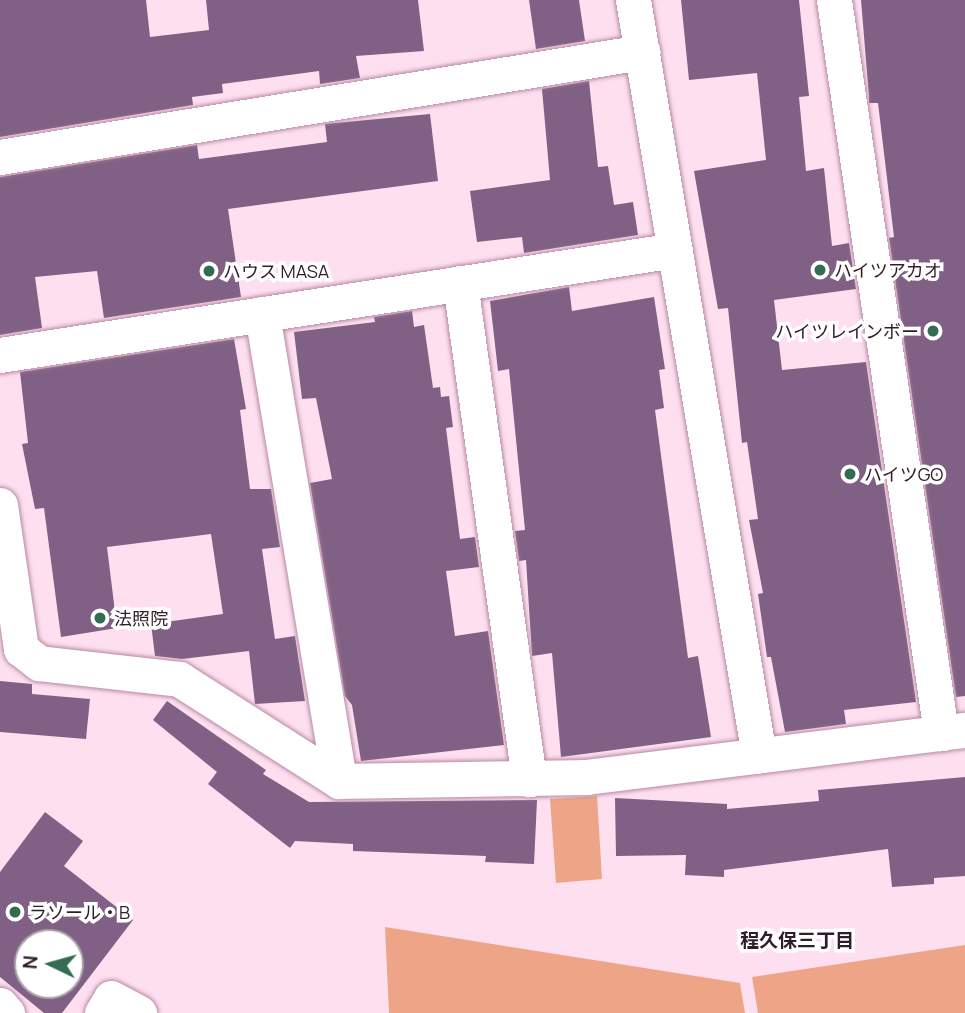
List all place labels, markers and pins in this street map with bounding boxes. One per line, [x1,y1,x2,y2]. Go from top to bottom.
place label: ハイツアカオ [834,259,942,281]
place label: ハウス MASA [223,260,329,282]
marker: ハイツアカオ [812,262,828,278]
marker: ハウス MASA [201,263,217,279]
place label: ハイツレインボー [775,320,919,342]
marker: ハイツレインボー [925,323,941,339]
place label: ハイツGO [864,463,944,485]
marker: ハイツGO [842,466,858,482]
place label: 法照院 [114,607,168,629]
marker: 法照院 [92,610,108,626]
place label: ラソール・B [29,901,130,923]
marker: ラソール・B [7,904,23,920]

